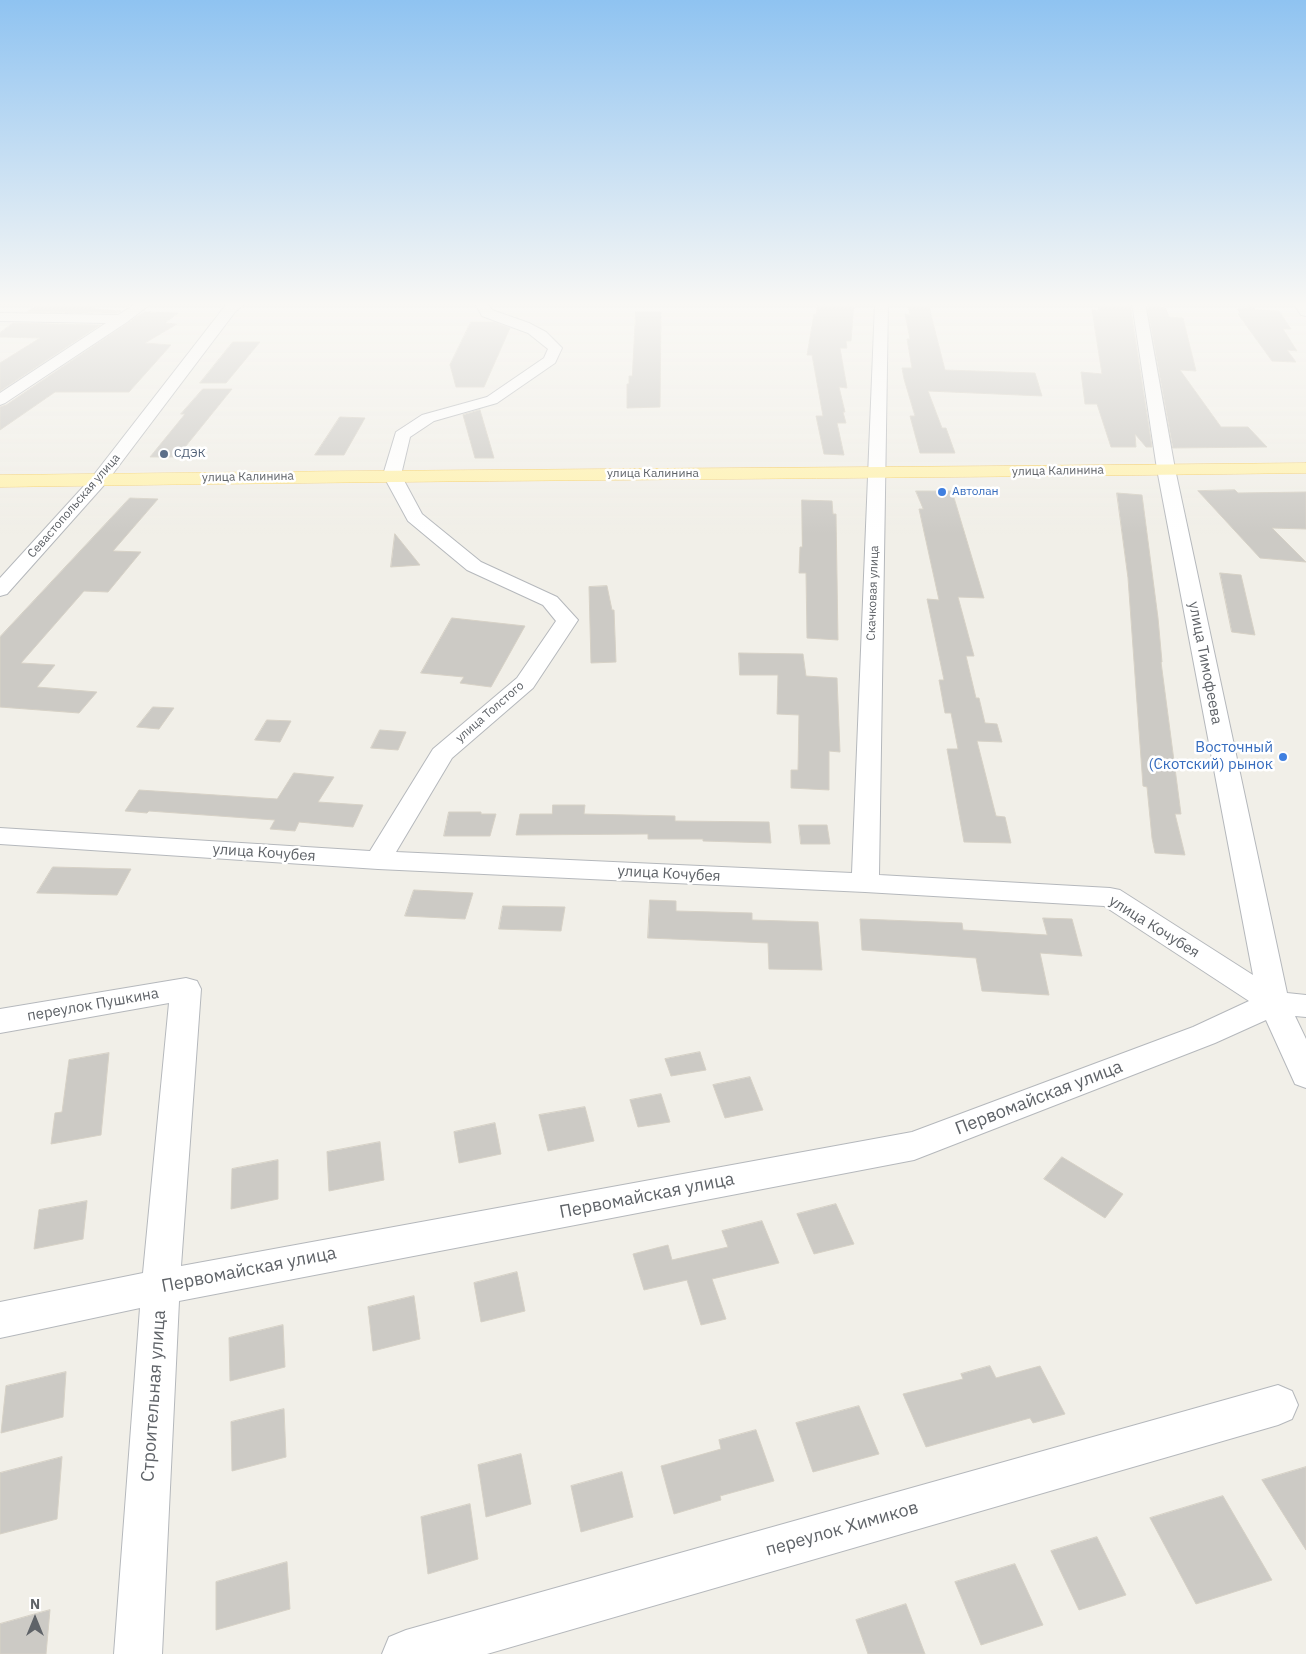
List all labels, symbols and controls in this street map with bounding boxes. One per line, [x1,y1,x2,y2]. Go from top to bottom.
place label: СДЭК [174,447,206,461]
marker: СДЭК [158,448,170,460]
street label: Севастопольская улица [25,451,123,561]
street label: улица Калинина [1012,463,1104,479]
street label: улица Калинина [607,467,699,481]
street label: улица Калинина [202,469,294,485]
place label: Автолан [952,485,999,499]
marker: Автолан [936,486,948,498]
street label: Скачковая улица [864,545,882,641]
street label: улица Тимофеева [1184,600,1226,726]
street label: улица Толстого [453,678,527,746]
place label: Восточный (Скотский) рынок [1149,739,1273,774]
marker: Восточный (Скотский) рынок [1277,751,1289,763]
street label: улица Кочубея [212,840,316,866]
street label: улица Кочубея [617,862,721,886]
street label: улица Кочубея [1105,892,1203,962]
street label: переулок Пушкина [26,985,160,1025]
street label: Первомайская улица [952,1056,1126,1140]
street label: Первомайская улица [558,1168,736,1224]
street label: Первомайская улица [160,1242,338,1298]
street label: Строительная улица [137,1309,171,1483]
street label: переулок Химиков [763,1497,921,1561]
north arrow [10,1594,60,1644]
text: N [30,1595,40,1613]

